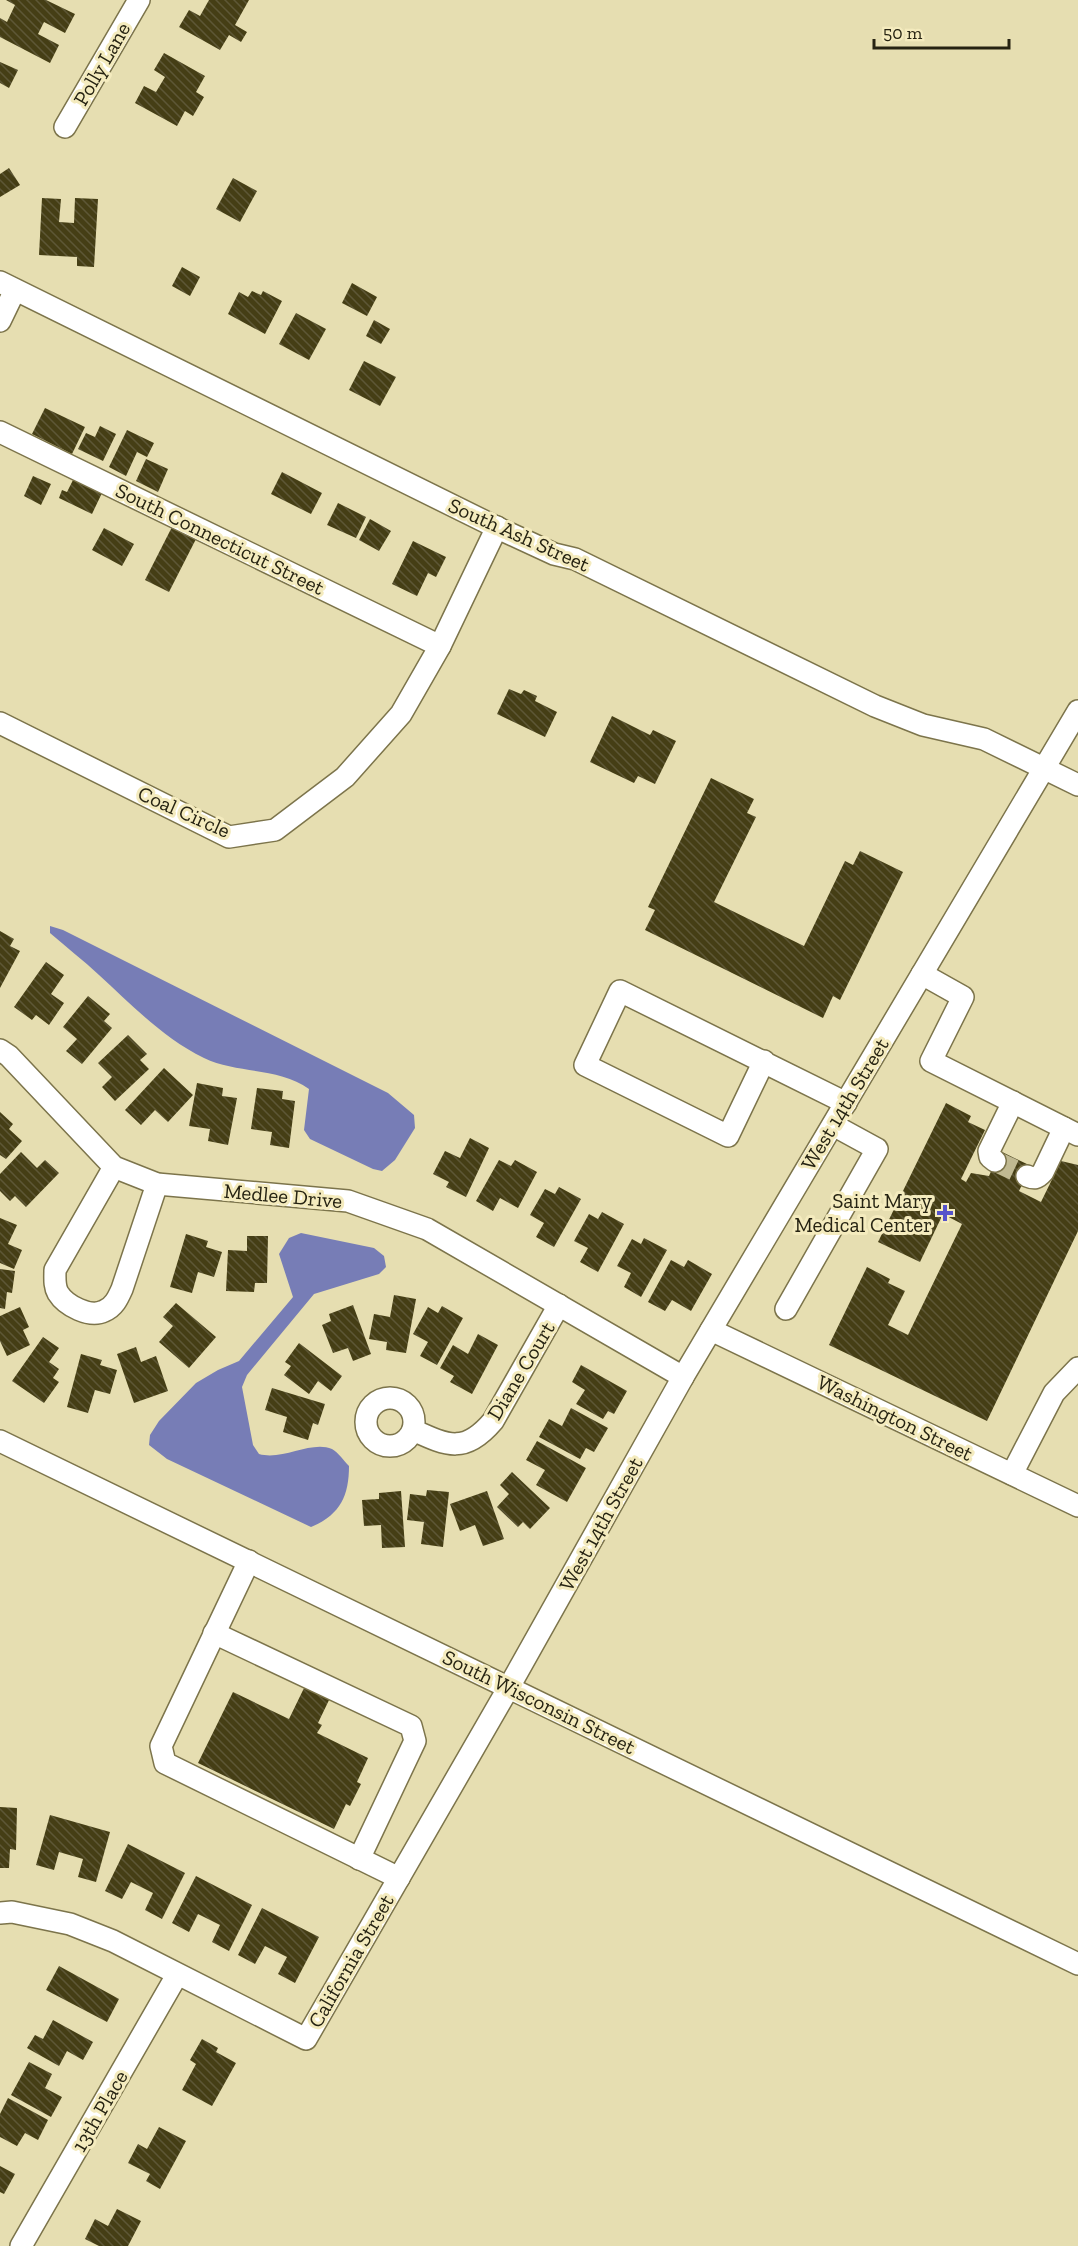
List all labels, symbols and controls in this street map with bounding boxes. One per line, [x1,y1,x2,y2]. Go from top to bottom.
scale bar [874,12,1009,50]
street label: Polly Lane [68,18,135,110]
text: 50 m [883,22,923,44]
street label: South Connecticut Street [112,477,329,600]
street label: South Ash Street [445,492,594,577]
street label: Coal Circle [134,780,234,843]
street label: West 14th Street [795,1033,894,1174]
street label: Medlee Drive [223,1178,344,1213]
place label: Saint Mary Medical Center [795,1188,932,1237]
marker: Saint Mary Medical Center [936,1204,954,1222]
street label: Diane Court [481,1317,560,1424]
street label: Washington Street [813,1369,977,1466]
street label: West 14th Street [553,1452,648,1595]
street label: South Wisconsin Street [439,1644,640,1759]
street label: California Street [302,1890,399,2032]
street label: 13th Place [66,2066,133,2156]

